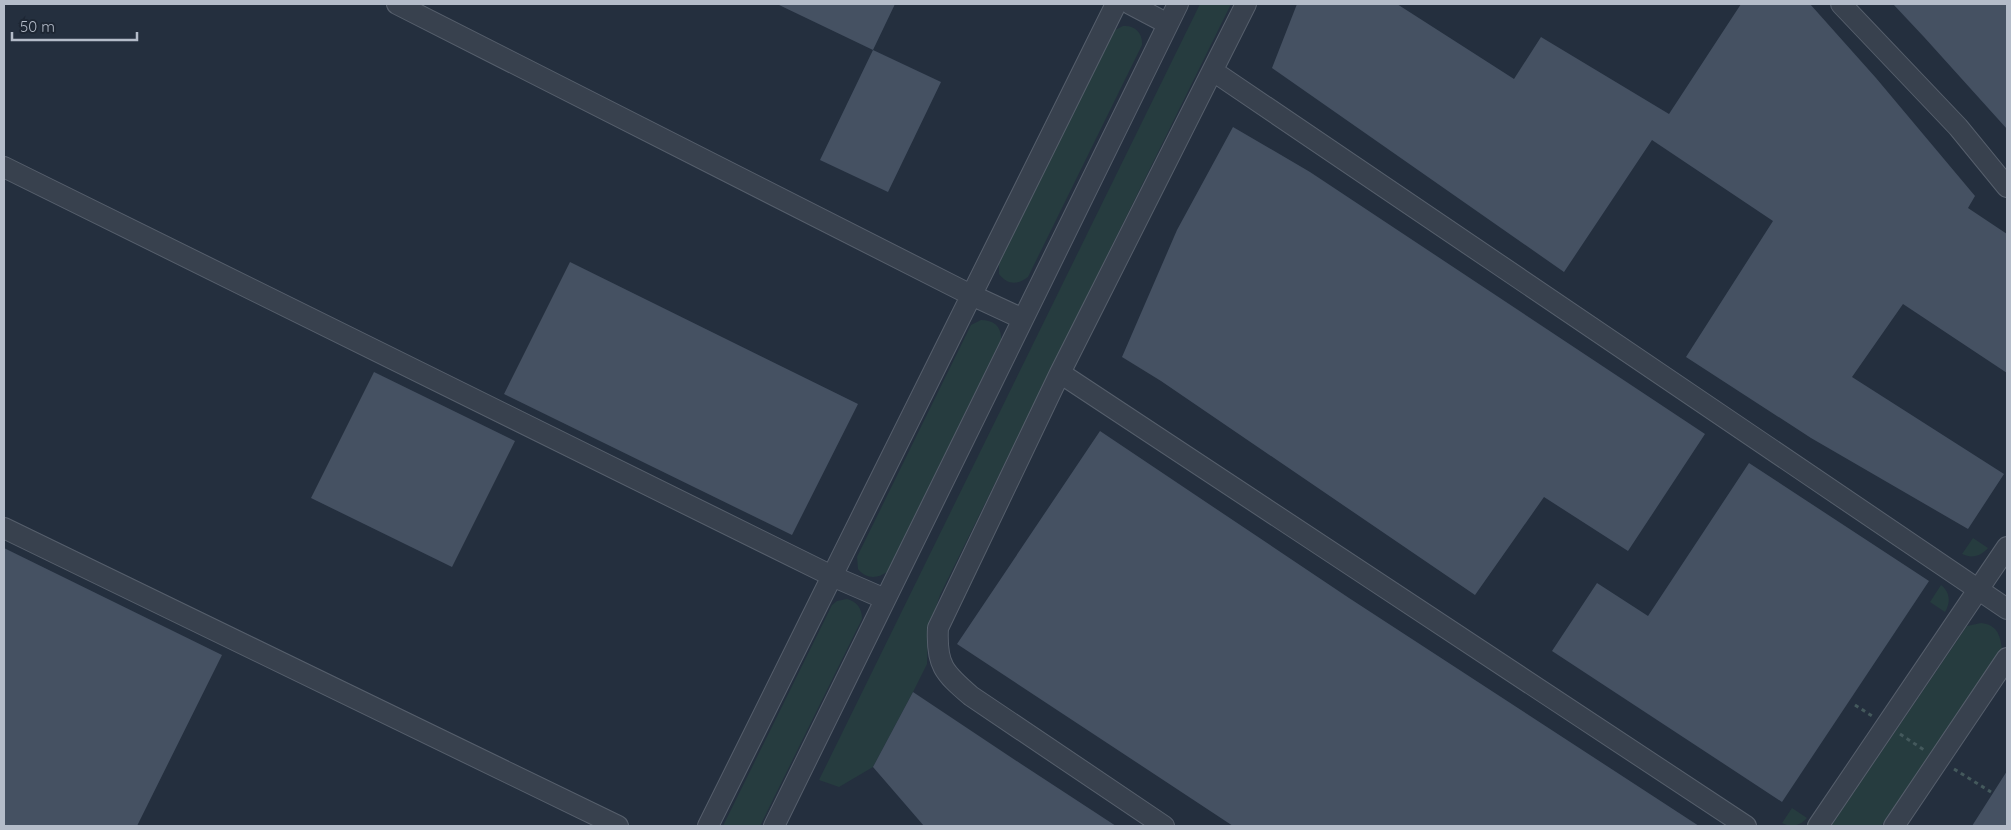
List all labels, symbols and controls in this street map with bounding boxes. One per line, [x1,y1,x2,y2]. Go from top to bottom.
scale bar [12,10,138,42]
text: 50 m [20,17,55,36]

